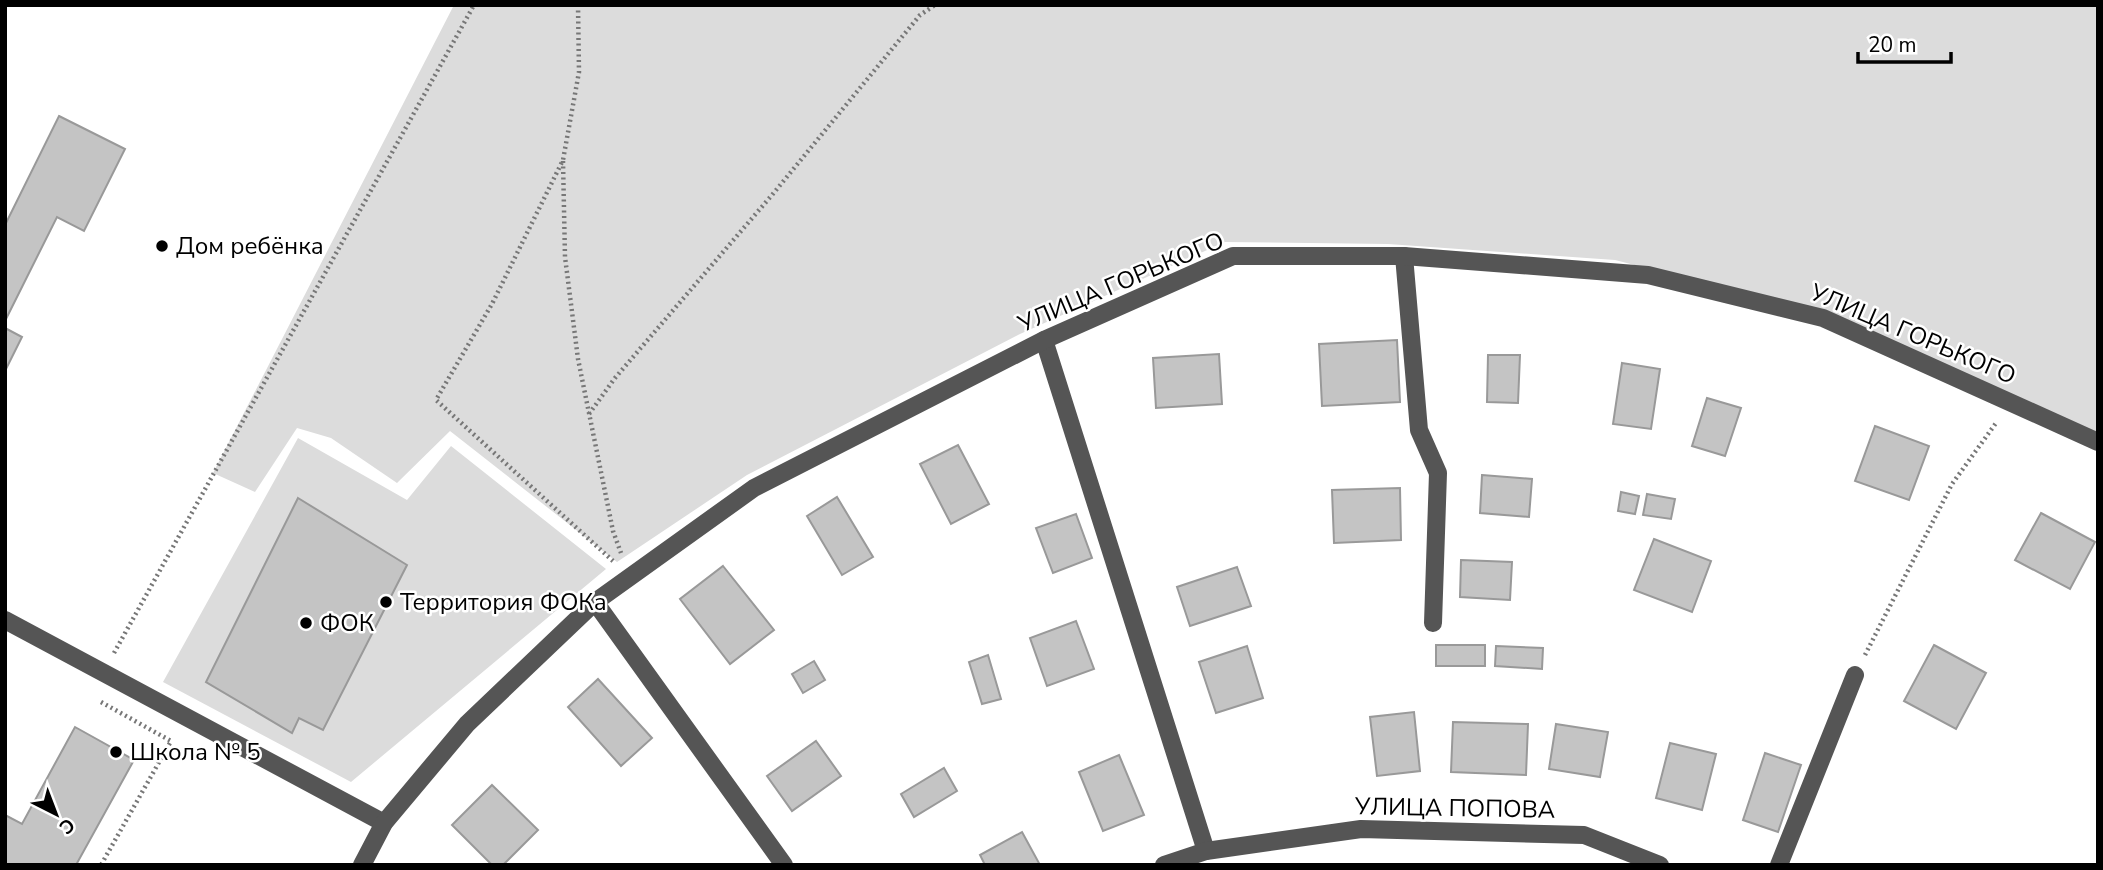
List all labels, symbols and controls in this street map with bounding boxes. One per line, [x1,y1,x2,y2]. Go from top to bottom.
scale bar [1858,21,1951,65]
text: 20 m [1868,31,1917,59]
street label: УЛИЦА ГОРЬКОГО [1012,224,1229,340]
place label: Дом ребёнка [176,230,324,262]
marker: Дом ребёнка [154,238,170,254]
street label: УЛИЦА ГОРЬКОГО [1804,276,2021,392]
place label: Территория ФОКа [400,586,607,618]
marker: Территория ФОКа [378,594,394,610]
place label: ФОК [320,607,375,639]
marker: ФОК [298,615,314,631]
place label: Школа № 5 [130,736,261,768]
marker: Школа № 5 [108,744,124,760]
north arrow [21,779,91,849]
street label: УЛИЦА ПОПОВА [1354,790,1556,826]
text: С [53,812,80,840]

